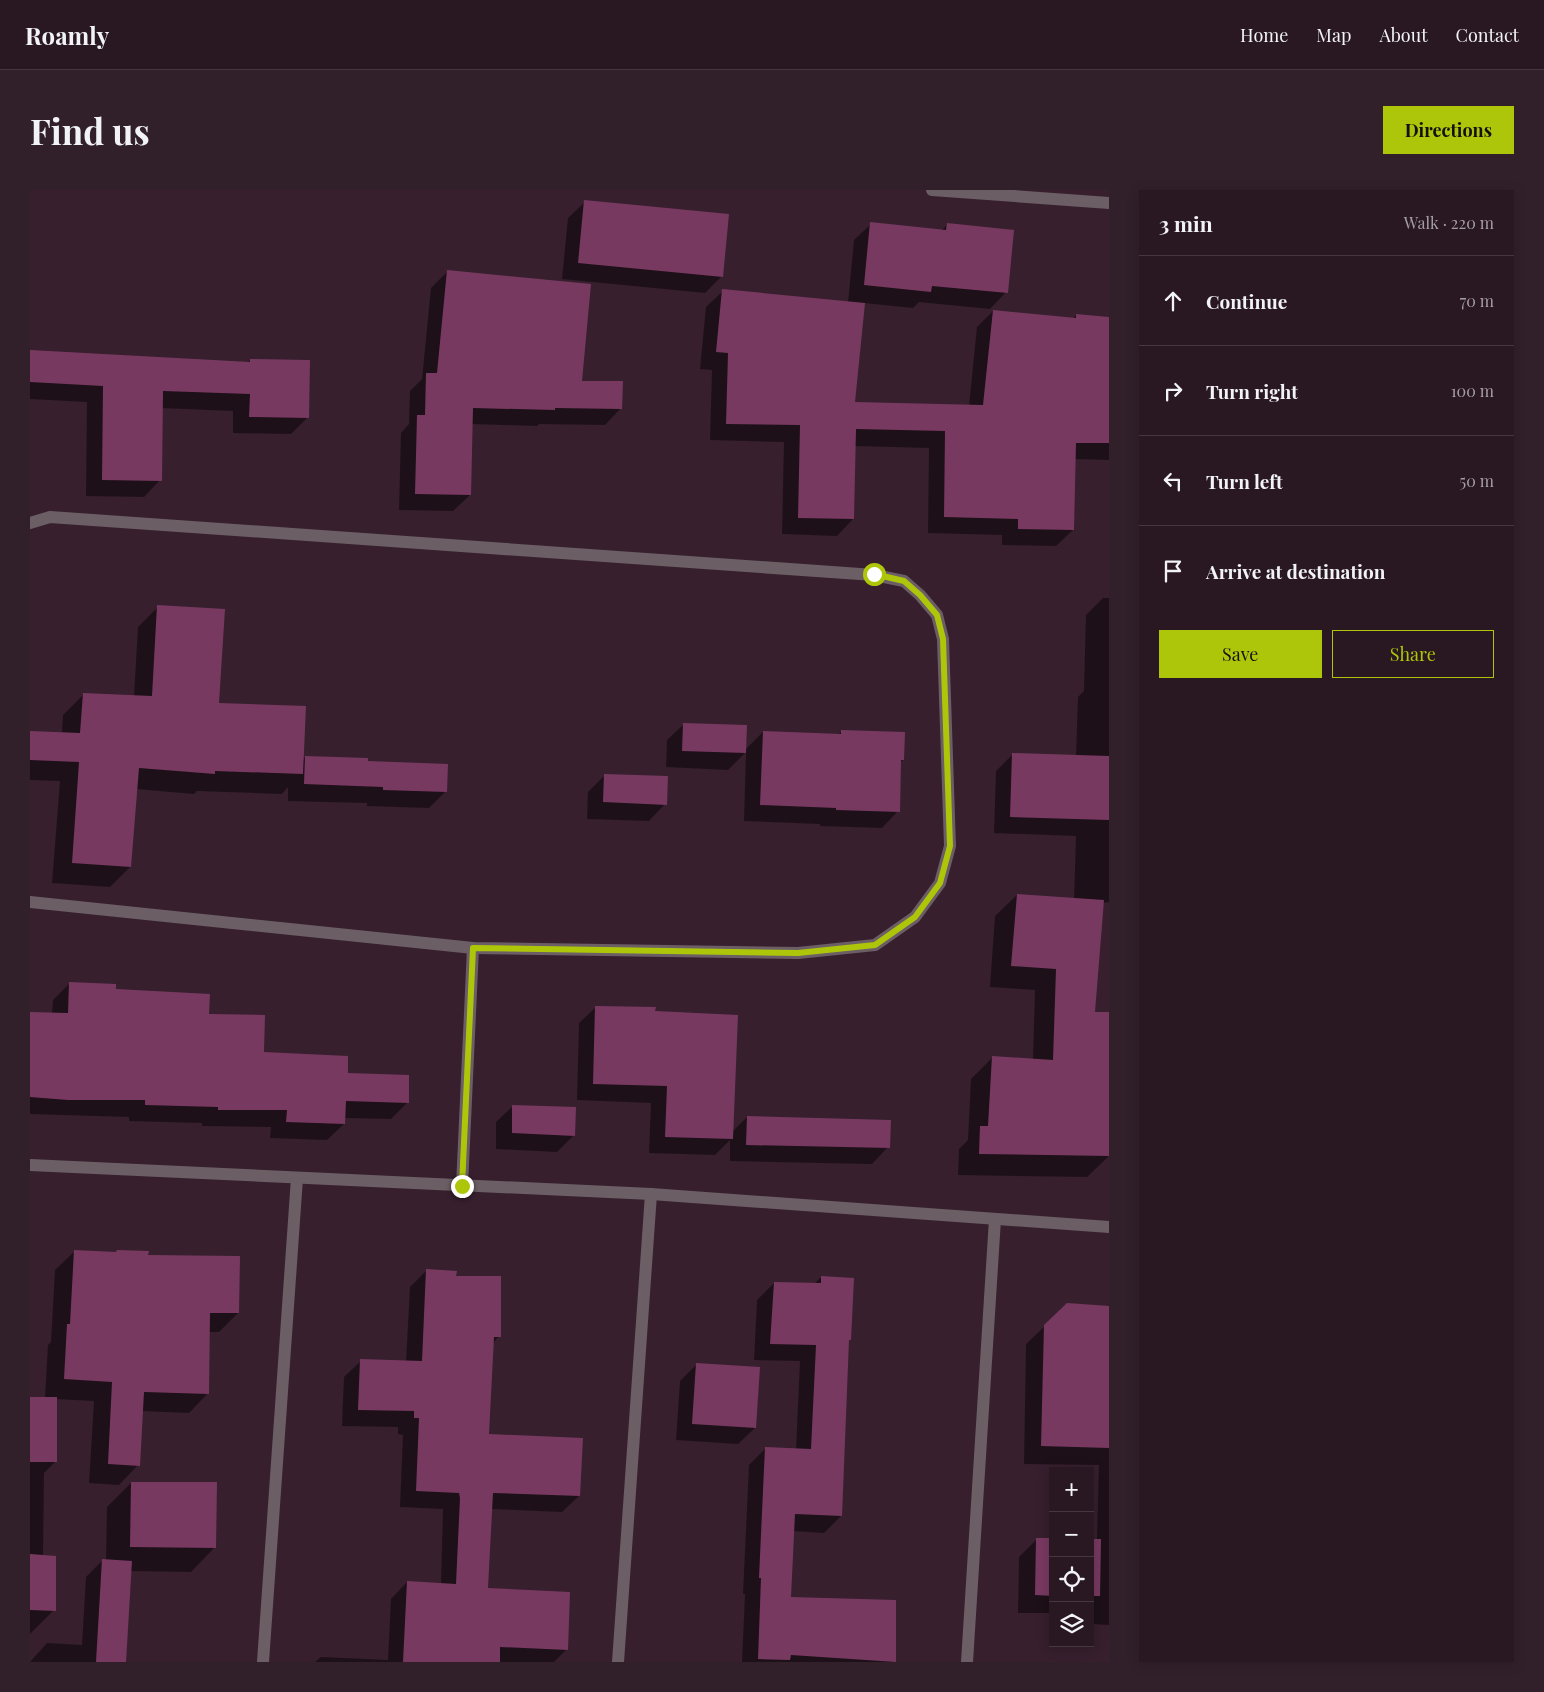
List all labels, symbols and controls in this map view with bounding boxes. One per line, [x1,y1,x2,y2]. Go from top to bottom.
text: Roamly [25,19,109,51]
text: Home [1240,23,1288,47]
text: Map [1316,23,1351,47]
text: About [1379,23,1428,47]
text: Contact [1456,23,1519,47]
button: Directions [1383,106,1514,154]
text: Find us [30,107,150,154]
text: 3 min [1159,209,1213,237]
text: Walk · 220 m [1404,212,1494,233]
icon: ahead [1159,287,1187,315]
text: Continue [1206,288,1287,314]
text: 70 m [1460,290,1494,311]
icon: right [1159,377,1187,405]
text: Turn right [1206,378,1298,404]
text: 100 m [1451,380,1494,401]
icon: left [1159,467,1187,495]
text: Turn left [1206,468,1283,494]
text: 50 m [1460,470,1494,491]
icon: arrive [1159,557,1187,585]
text: Arrive at destination [1206,558,1386,584]
route start [863,563,886,586]
button: Save [1159,630,1322,678]
button: Share [1332,630,1494,678]
route end [451,1175,474,1198]
map controls [1049,1467,1094,1647]
button: + [1049,1467,1094,1512]
button: − [1049,1512,1094,1557]
button: locate [1049,1557,1094,1602]
button: layers [1049,1602,1094,1647]

